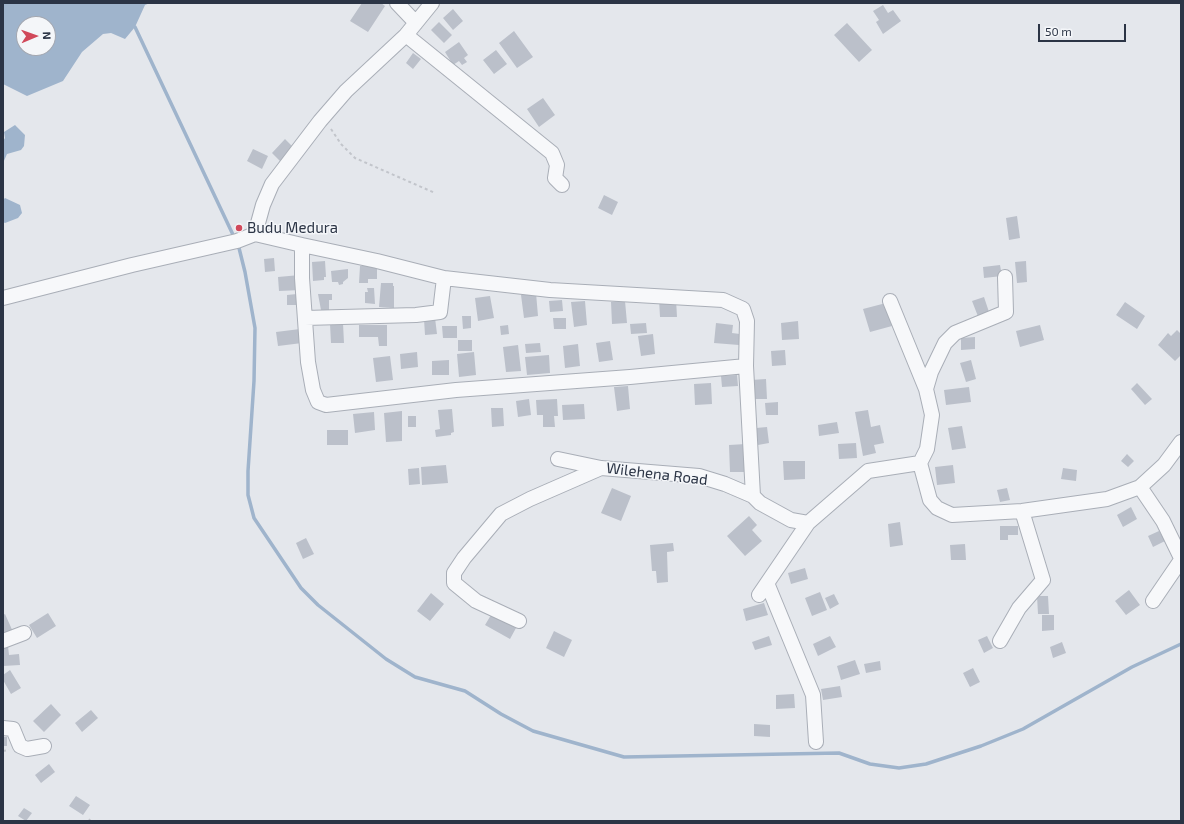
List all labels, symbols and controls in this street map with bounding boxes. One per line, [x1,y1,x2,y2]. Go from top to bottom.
north arrow [16,16,56,56]
scale bar [1040,16,1128,42]
text: 50 m [1045,24,1072,38]
text: N [41,31,54,40]
place label: Budu Medura [247,219,338,237]
marker: Budu Medura [234,223,244,233]
street label: Wilehena Road [605,459,709,489]

